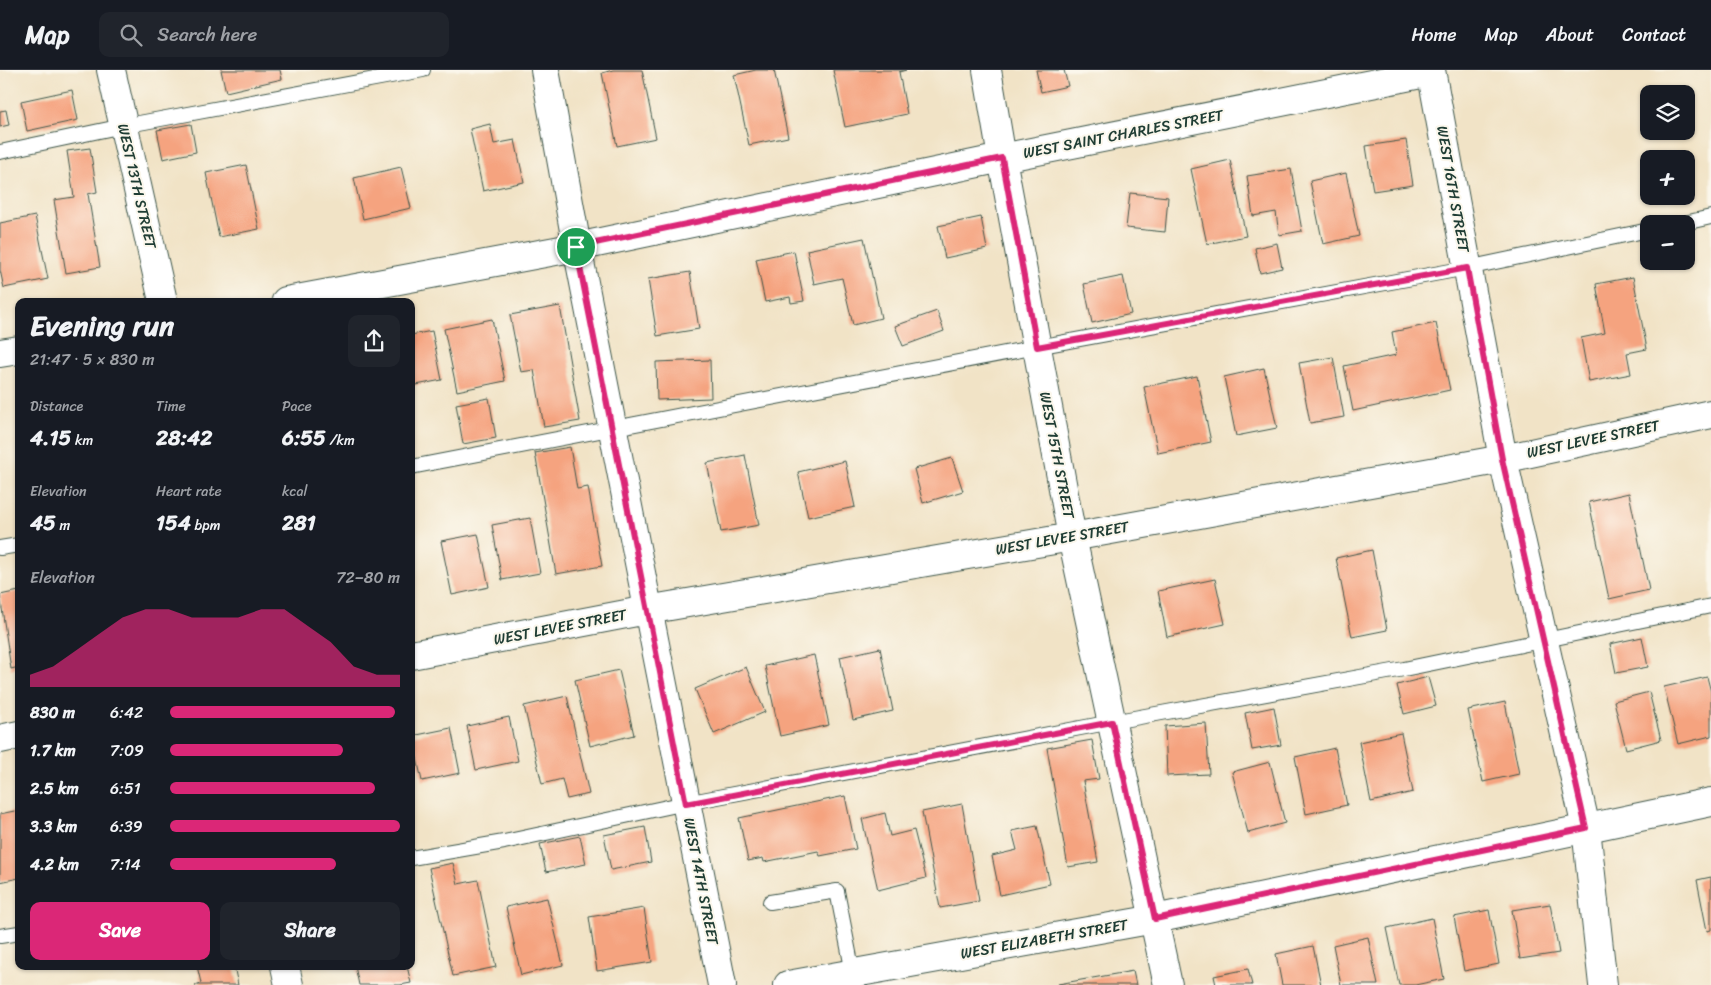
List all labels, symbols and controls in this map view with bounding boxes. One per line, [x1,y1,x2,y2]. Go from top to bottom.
search box [99,12,449,57]
text: Map [25,14,69,56]
text: Search here [157,18,257,51]
text: Home [1412,19,1457,51]
text: Map [1485,19,1518,51]
text: About [1546,19,1594,51]
text: Contact [1622,19,1686,51]
icon: search [117,21,145,49]
map controls [1640,85,1695,270]
button: layers [1640,85,1695,140]
street label: WEST SAINT CHARLES STREET [1021,102,1227,166]
street label: WEST 13TH STREET [110,121,164,253]
street label: WEST 16TH STREET [1429,124,1477,256]
button: + [1640,150,1695,205]
button: − [1640,215,1695,270]
pin [555,226,597,268]
icon: arrive [562,233,590,261]
text: Evening run [30,301,174,350]
button: share [348,315,400,367]
text: 21:47 · 5 × 830 m [30,345,155,374]
street label: WEST 15TH STREET [1032,389,1082,522]
text: Distance [30,394,83,419]
text: Time [156,394,186,419]
text: Pace [282,394,312,419]
street label: WEST LEVEE STREET [1524,412,1663,466]
text: 4.15 [30,419,71,457]
text: 28:42 [156,419,212,457]
text: 6:55 [282,419,326,457]
text: km [71,428,93,453]
text: /km [326,428,355,453]
text: Elevation [30,479,87,504]
text: Heart rate [156,479,222,504]
text: kcal [282,479,307,504]
text: 45 [30,504,56,542]
text: 154 [156,504,191,542]
text: 281 [282,504,316,542]
text: m [56,513,70,538]
text: bpm [191,513,220,538]
street label: WEST LEVEE STREET [993,513,1132,563]
text: Elevation [30,563,95,592]
text: 72–80 m [336,563,400,592]
street label: WEST LEVEE STREET [491,601,630,653]
text: 830 m [30,698,75,727]
text: 6:42 [110,698,143,727]
text: 1.7 km [30,736,76,765]
text: 7:09 [110,736,144,765]
text: 2.5 km [30,774,79,803]
text: 6:51 [110,774,141,803]
text: 3.3 km [30,812,77,841]
text: 6:39 [110,812,143,841]
street label: WEST 14TH STREET [676,815,726,948]
text: 4.2 km [30,850,79,879]
text: 7:14 [110,850,141,879]
button: Save [30,902,210,960]
button: Share [220,902,400,960]
street label: WEST ELIZABETH STREET [958,911,1131,967]

